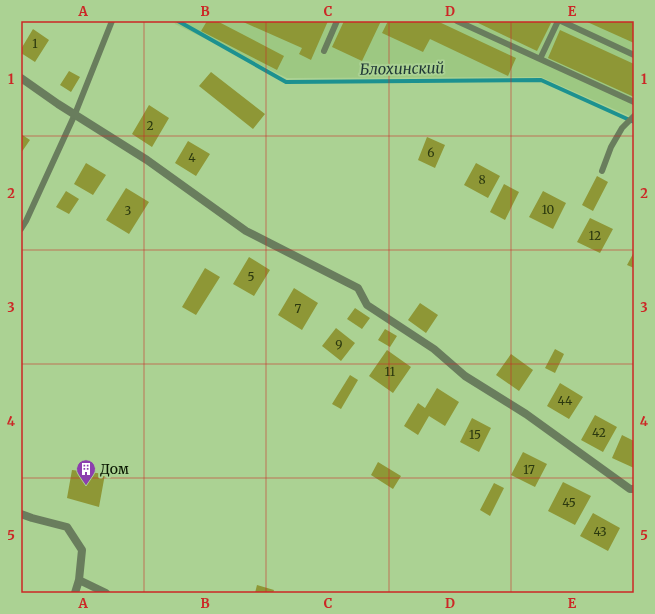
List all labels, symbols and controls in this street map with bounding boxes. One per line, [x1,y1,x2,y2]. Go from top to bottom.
text: A [77,3,88,20]
text: B [200,3,210,20]
text: C [324,3,333,20]
text: D [445,3,455,20]
text: E [568,3,577,20]
house number: 1 [32,36,38,51]
water label: Блохинский [360,58,445,79]
text: 1 [8,71,14,88]
text: 1 [641,71,647,88]
house number: 2 [146,118,154,133]
house number: 6 [427,145,435,160]
house number: 4 [188,150,196,165]
house number: 8 [478,172,486,187]
text: 2 [7,185,15,202]
text: 2 [640,185,648,202]
house number: 10 [542,202,555,217]
house number: 3 [125,203,132,218]
house number: 12 [589,228,601,243]
house number: 5 [247,269,255,284]
text: 3 [7,299,15,316]
text: 3 [640,299,648,316]
house number: 7 [295,301,302,316]
house number: 9 [335,337,343,352]
house number: 11 [385,364,396,379]
house number: 44 [558,393,573,408]
text: 4 [7,413,16,430]
text: 4 [640,413,649,430]
house number: 42 [592,425,606,440]
house number: 15 [469,427,481,442]
building icon: Дом [75,458,97,486]
place label: Дом [100,460,130,478]
house number: 17 [523,462,535,477]
house number: 45 [562,495,576,510]
house number: 43 [593,524,607,539]
text: 5 [7,527,15,544]
text: 5 [640,527,648,544]
text: A [77,595,88,612]
text: B [200,595,210,612]
text: C [324,595,333,612]
text: D [445,595,455,612]
text: E [568,595,577,612]

